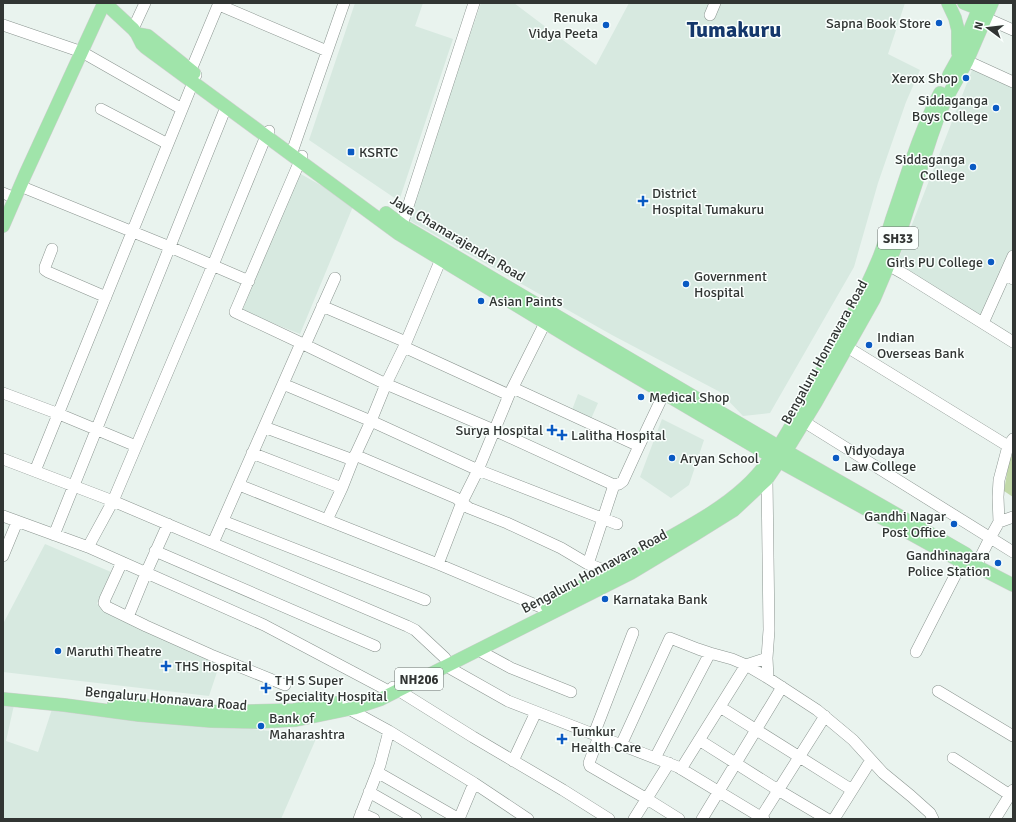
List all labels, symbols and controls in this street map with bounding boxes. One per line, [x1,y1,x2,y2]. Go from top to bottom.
north arrow [968,8,1008,48]
place label: Renuka Vidya Peeta [529,9,598,42]
place label: Sapna Book Store [826,15,931,32]
district label: Tumakuru [687,16,781,43]
marker: Sapna Book Store [934,18,944,28]
marker: Renuka Vidya Peeta [601,20,611,30]
text: N [972,20,986,31]
place label: Xerox Shop [892,70,958,87]
marker: Xerox Shop [961,73,971,83]
place label: Siddaganga Boys College [912,92,988,125]
marker: Siddaganga Boys College [991,103,1001,113]
place label: KSRTC [359,144,398,161]
marker: KSRTC [346,147,356,157]
place label: Siddaganga College [895,151,965,184]
marker: Siddaganga College [968,162,978,172]
place label: District Hospital Tumakuru [652,185,764,218]
street label: Jaya Chamarajendra Road [387,191,528,285]
marker: District Hospital Tumakuru [637,195,649,207]
road number: SH33 [878,227,918,249]
place label: Girls PU College [886,254,983,271]
marker: Girls PU College [986,257,996,267]
place label: Government Hospital [694,268,767,301]
street label: Bengaluru Honnavara Road [778,277,871,427]
marker: Government Hospital [681,279,691,289]
place label: Asian Paints [489,293,563,310]
marker: Asian Paints [476,296,486,306]
place label: Indian Overseas Bank [877,329,964,362]
marker: Indian Overseas Bank [864,340,874,350]
place label: Medical Shop [649,389,729,406]
marker: Medical Shop [636,392,646,402]
place label: Surya Hospital [455,422,543,439]
marker: Surya Hospital [546,424,558,436]
place label: Lalitha Hospital [571,427,666,444]
marker: Lalitha Hospital [556,429,568,441]
place label: Vidyodaya Law College [844,442,916,475]
place label: Aryan School [680,450,759,467]
marker: Aryan School [667,453,677,463]
marker: Vidyodaya Law College [831,453,841,463]
place label: Gandhi Nagar Post Office [864,508,947,541]
marker: Gandhi Nagar Post Office [949,519,959,529]
street label: Bengaluru Honnavara Road [518,526,670,617]
place label: Gandhinagara Police Station [906,547,990,580]
marker: Gandhinagara Police Station [993,558,1003,568]
place label: Karnataka Bank [613,591,708,608]
marker: Karnataka Bank [600,594,610,604]
place label: Maruthi Theatre [66,643,162,660]
marker: Maruthi Theatre [53,646,63,656]
place label: THS Hospital [175,658,252,675]
marker: THS Hospital [160,660,172,672]
road number: NH206 [395,668,443,690]
place label: T H S Super Speciality Hospital [275,672,387,705]
marker: T H S Super Speciality Hospital [260,682,272,694]
street label: Bengaluru Honnavara Road [84,683,248,714]
place label: Bank of Maharashtra [269,710,345,743]
marker: Bank of Maharashtra [256,721,266,731]
place label: Tumkur Health Care [571,723,641,756]
marker: Tumkur Health Care [556,733,568,745]

